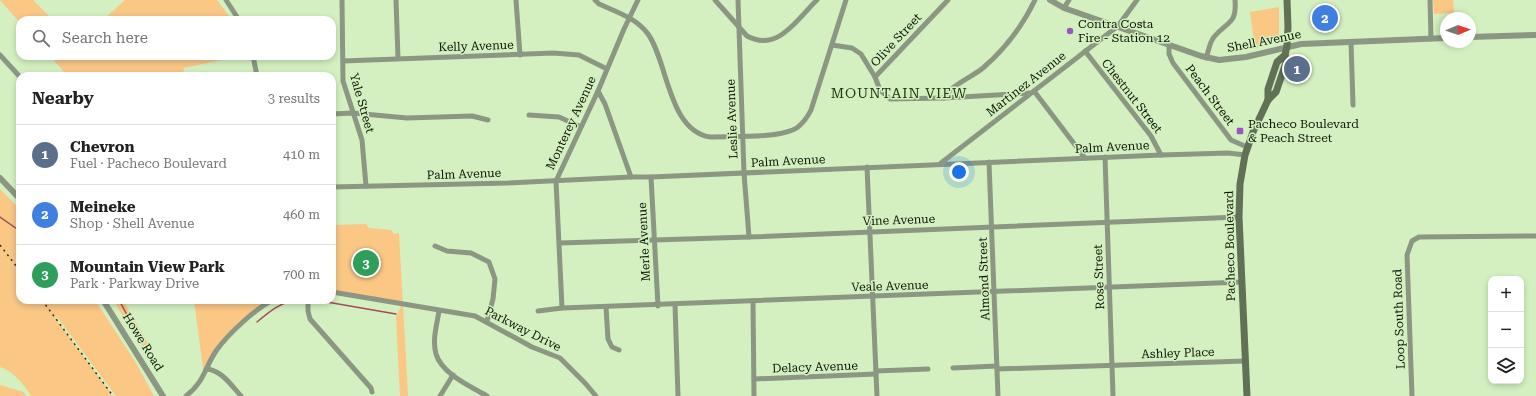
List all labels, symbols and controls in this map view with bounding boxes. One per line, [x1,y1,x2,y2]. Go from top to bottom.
pin: 2 [1312,3,1338,33]
street label: Olive Street [868,10,925,70]
north arrow [1440,12,1476,48]
search box [16,16,336,60]
place label: Contra Costa Fire - Station 12 [1078,17,1170,45]
marker: Contra Costa Fire - Station 12 [1065,26,1075,36]
icon: search [30,27,52,49]
street label: Shell Avenue [1226,27,1303,55]
text: Search here [62,29,148,47]
street label: Kelly Avenue [438,38,514,54]
street label: Martinez Avenue [983,48,1069,119]
pin: 1 [1284,54,1310,84]
street label: Chestnut Street [1099,56,1166,136]
street label: Peach Street [1183,62,1238,128]
street label: Yale Street [347,71,377,135]
street label: Monterey Avenue [543,74,599,172]
street label: Leslie Avenue [724,78,740,159]
district label: MOUNTAIN VIEW [831,85,967,101]
text: Nearby [32,88,94,108]
text: 3 results [268,91,320,106]
place label: Pacheco Boulevard & Peach Street [1248,117,1359,145]
marker: Pacheco Boulevard & Peach Street [1235,126,1245,136]
text: Chevron [70,138,135,156]
street label: Palm Avenue [1074,138,1150,156]
text: 1 [41,147,49,162]
text: 410 m [283,147,320,162]
street label: Palm Avenue [750,152,826,170]
text: Fuel · Pacheco Boulevard [70,156,227,171]
your location [949,162,969,182]
street label: Palm Avenue [426,166,502,182]
street label: Pacheco Boulevard [1222,190,1238,302]
text: Meineke [70,198,136,216]
street label: Merle Avenue [635,202,653,282]
text: 2 [41,207,49,222]
text: 460 m [283,207,320,222]
street label: Vine Avenue [862,212,936,228]
text: Shop · Shell Avenue [70,216,194,231]
street label: Almond Street [976,237,992,321]
street label: Rose Street [1091,244,1107,310]
pin: 3 [353,248,379,278]
text: Mountain View Park [70,258,225,276]
text: 3 [41,267,49,282]
text: 700 m [283,267,320,282]
street label: Loop South Road [1390,268,1408,369]
text: Park · Parkway Drive [70,276,199,291]
map controls [1488,276,1524,384]
button: + [1488,276,1524,312]
street label: Veale Avenue [851,278,929,294]
street label: Parkway Drive [483,304,564,354]
street label: Howe Road [120,310,167,374]
button: − [1488,312,1524,348]
street label: Ashley Place [1141,345,1215,361]
button: layers [1488,348,1524,384]
street label: Delacy Avenue [772,358,859,375]

